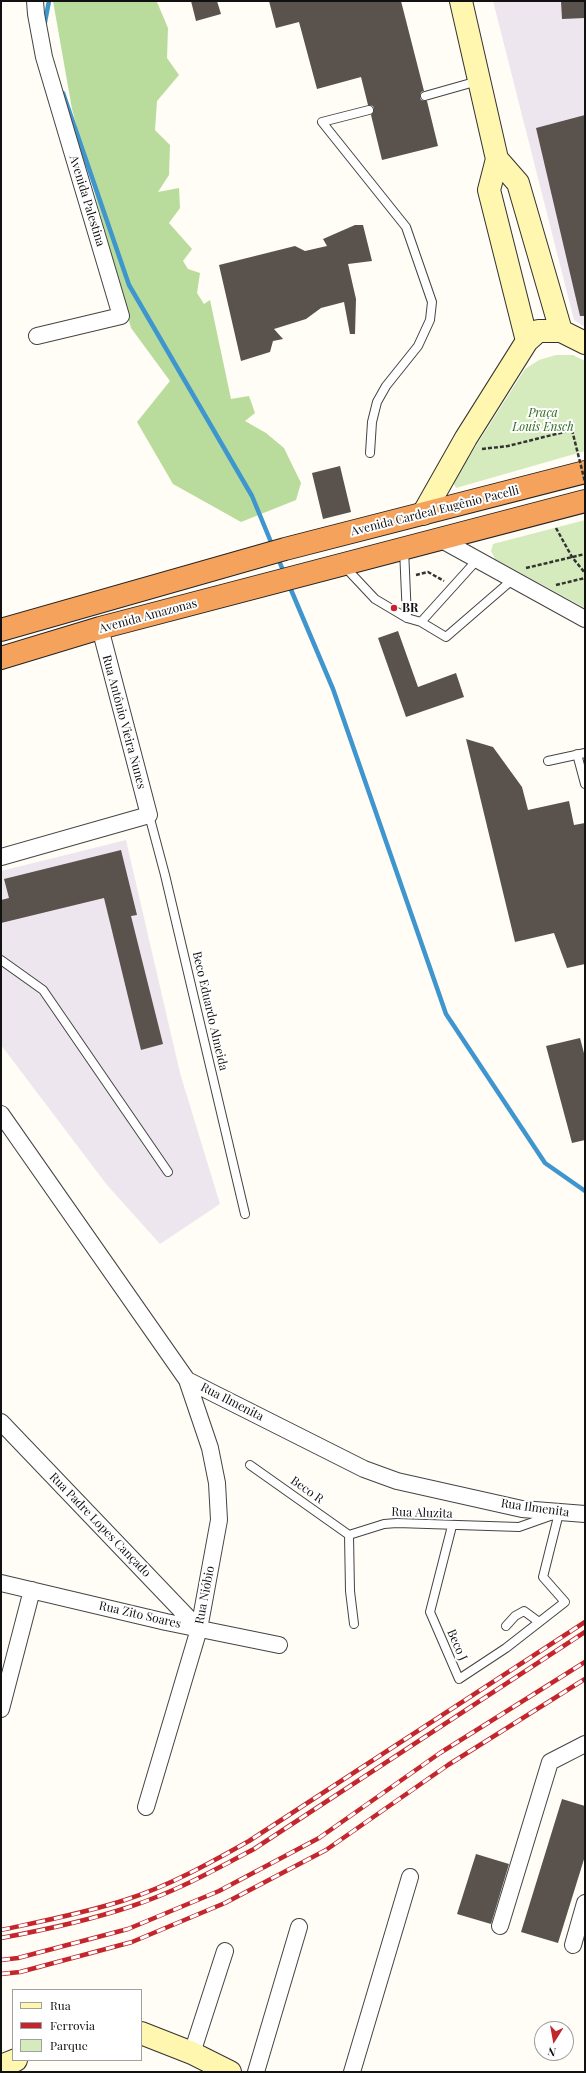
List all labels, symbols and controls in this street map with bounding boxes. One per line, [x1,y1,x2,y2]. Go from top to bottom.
street label: Avenida Palestina [66,154,108,248]
park label: Praça Louis Ensch [512,406,574,434]
street label: Avenida Cardeal Eugênio Pacelli [349,483,521,539]
street label: Avenida Amazonas [97,596,199,636]
place label: BR [402,601,418,615]
marker: BR [389,603,399,613]
street label: Rua Antônio Vieira Nunes [99,653,149,791]
street label: Beco Eduardo Almeida [189,950,231,1072]
street label: Rua Ilmenita [198,1380,266,1424]
street label: Rua Padre Lopes Cançado [46,1470,154,1580]
street label: Beco R [288,1474,326,1506]
street label: Rua Ilmenita [500,1496,570,1520]
street label: Rua Aluzita [391,1505,453,1521]
street label: Rua Nióbio [192,1565,218,1625]
street label: Rua Zito Soares [98,1599,182,1631]
street label: Beco J [444,1627,470,1663]
legend [12,1989,142,2061]
text: Rua [50,1997,71,2013]
text: Ferrovia [50,2017,95,2033]
north arrow [534,2021,574,2061]
text: Parque [50,2037,88,2053]
text: N [546,2044,557,2060]

